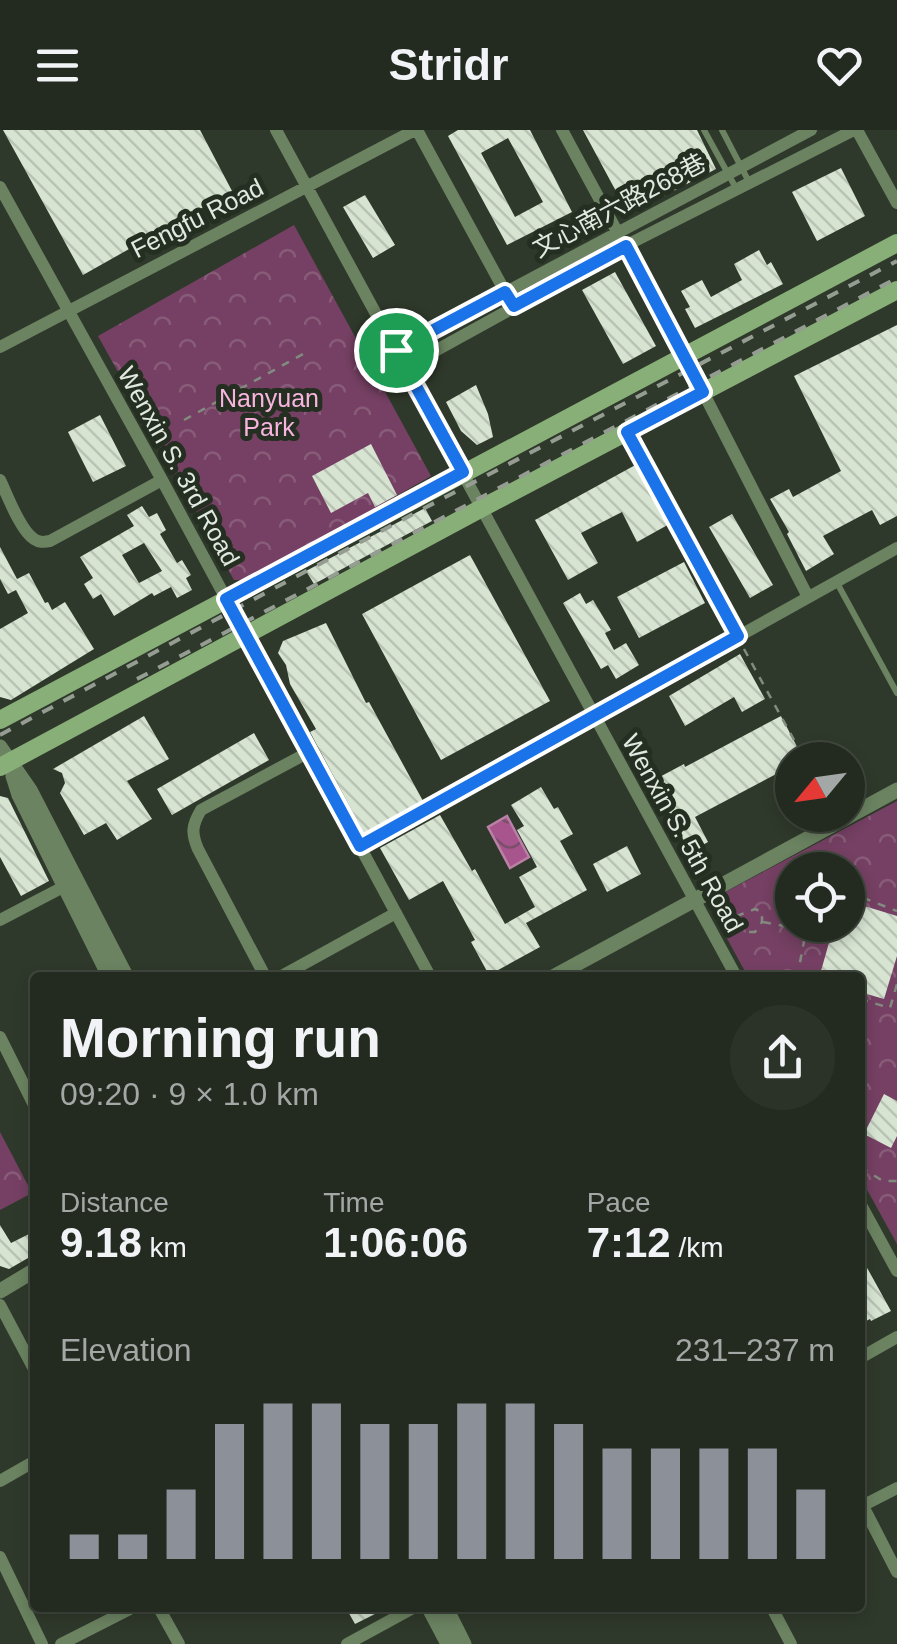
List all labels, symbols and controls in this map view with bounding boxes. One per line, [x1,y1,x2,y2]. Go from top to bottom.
icon: menu [30,38,85,93]
icon: heart [812,38,867,93]
text: Stridr [388,39,509,90]
street label: 文心南六路268巷 [528,148,710,262]
street label: Fengfu Road [126,173,268,263]
pin [354,308,439,393]
icon: arrive [369,323,424,378]
street label: Wenxin S. 3rd Road [113,362,245,570]
park label: Nanyuan Park [219,384,319,441]
street label: Wenxin S. 5th Road [617,729,749,937]
north arrow [775,742,865,832]
map controls [775,742,865,942]
button: locate [775,852,865,942]
button: share [730,1005,835,1110]
text: Morning run [60,1007,381,1069]
text: 09:20 · 9 × 1.0 km [60,1076,319,1112]
text: Distance [60,1187,169,1218]
text: Time [323,1187,385,1218]
text: Pace [587,1187,650,1218]
text: 9.18 [60,1219,142,1266]
text: 1:06:06 [323,1219,468,1266]
text: 7:12 [587,1219,671,1266]
text: km [142,1232,187,1263]
text: /km [671,1232,724,1263]
text: Elevation [60,1332,192,1368]
text: 231–237 m [675,1332,835,1368]

